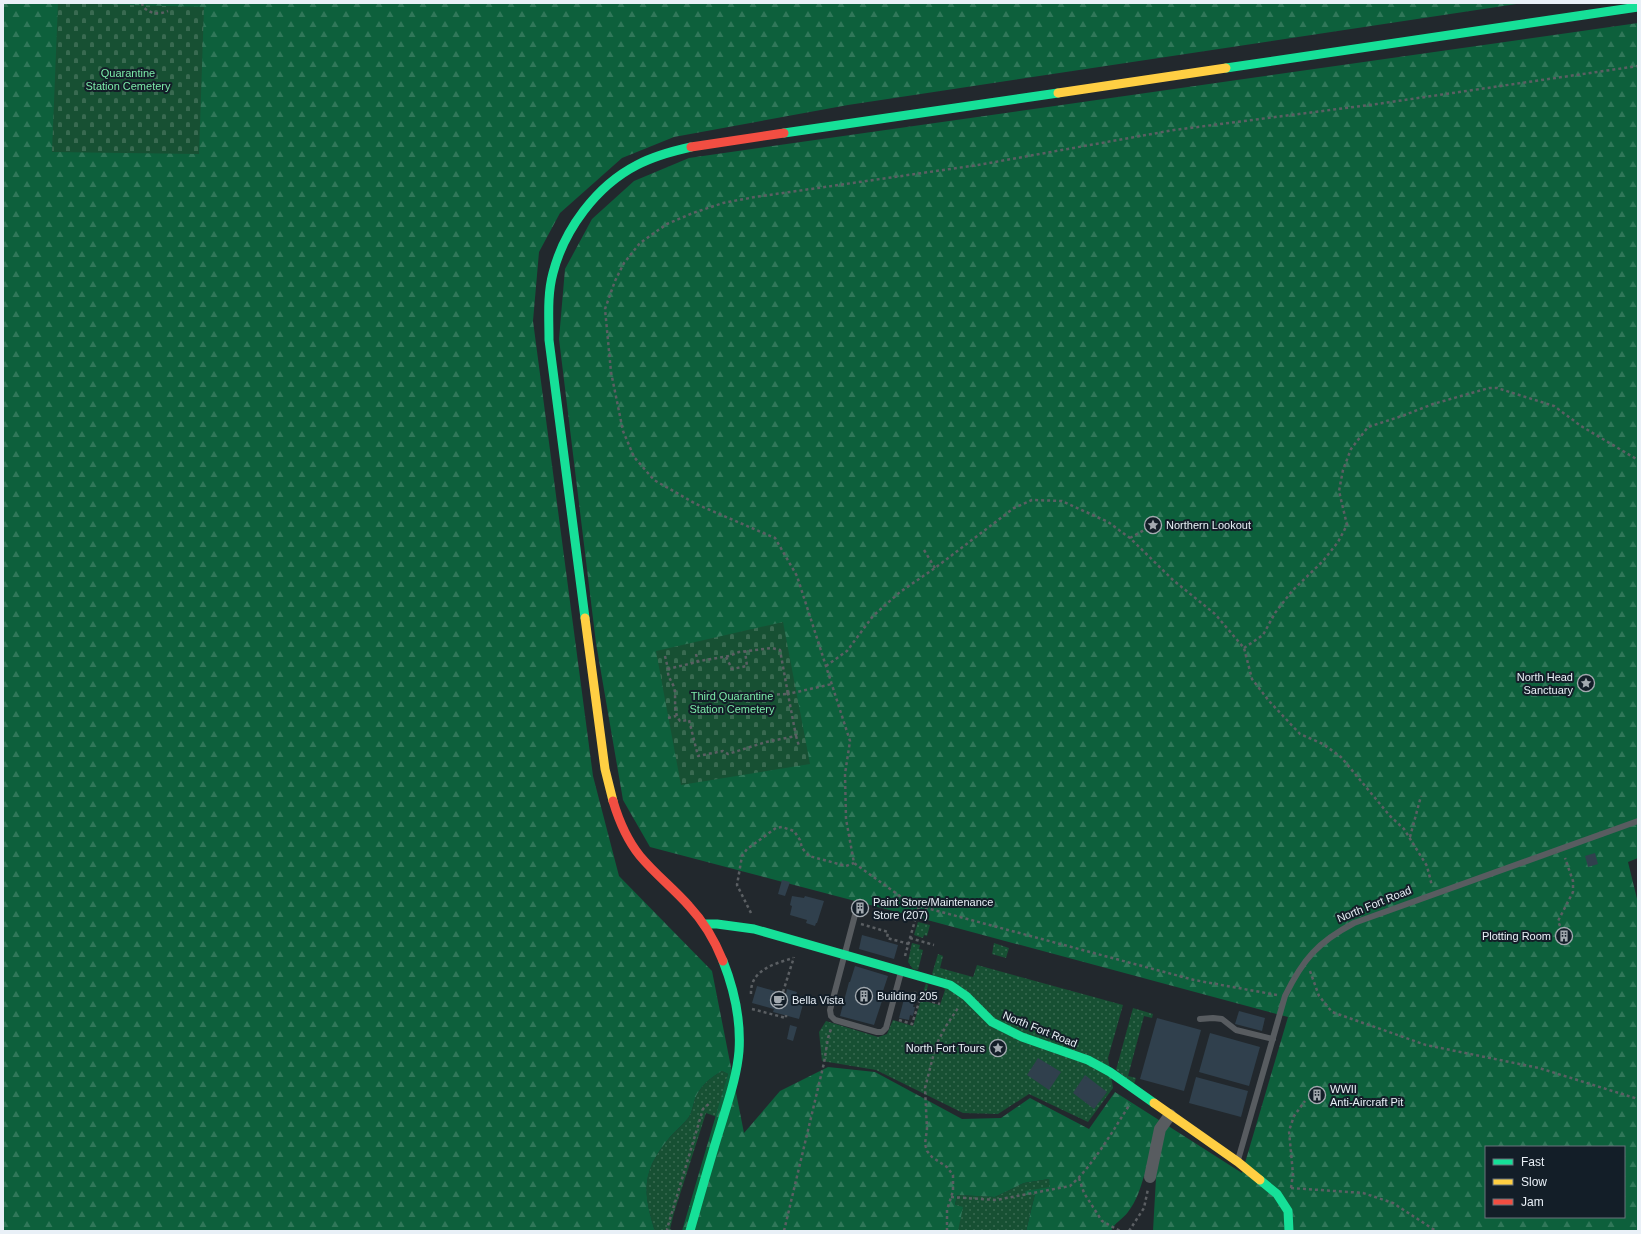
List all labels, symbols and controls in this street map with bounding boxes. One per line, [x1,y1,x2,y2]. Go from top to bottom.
park label: Quarantine Station Cemetery [86,67,171,92]
place icon: Northern Lookout [1143,515,1163,535]
place label: Northern Lookout [1166,519,1251,531]
place label: North Head Sanctuary [1517,671,1573,696]
place icon: North Head Sanctuary [1576,673,1596,693]
park label: Third Quarantine Station Cemetery [690,690,775,715]
street label: North Fort Road [1335,884,1413,924]
place label: Paint Store/Maintenance Store (207) [873,896,993,921]
building icon: Paint Store/Maintenance Store (207) [850,898,870,918]
building icon: Plotting Room [1554,926,1574,946]
place label: Plotting Room [1482,930,1551,942]
building icon: Building 205 [854,986,874,1006]
cafe icon: Bella Vista [769,990,789,1010]
place label: Building 205 [877,990,938,1002]
place label: Bella Vista [792,994,845,1006]
street label: North Fort Road [1001,1009,1079,1049]
place icon: North Fort Tours [988,1038,1008,1058]
place label: North Fort Tours [906,1042,985,1054]
place label: WWII Anti-Aircraft Pit [1330,1083,1403,1108]
building icon: WWII Anti-Aircraft Pit [1307,1085,1327,1105]
legend [1485,1146,1625,1218]
text: Fast [1521,1155,1545,1169]
text: Slow [1521,1175,1547,1189]
text: Jam [1521,1195,1544,1209]

